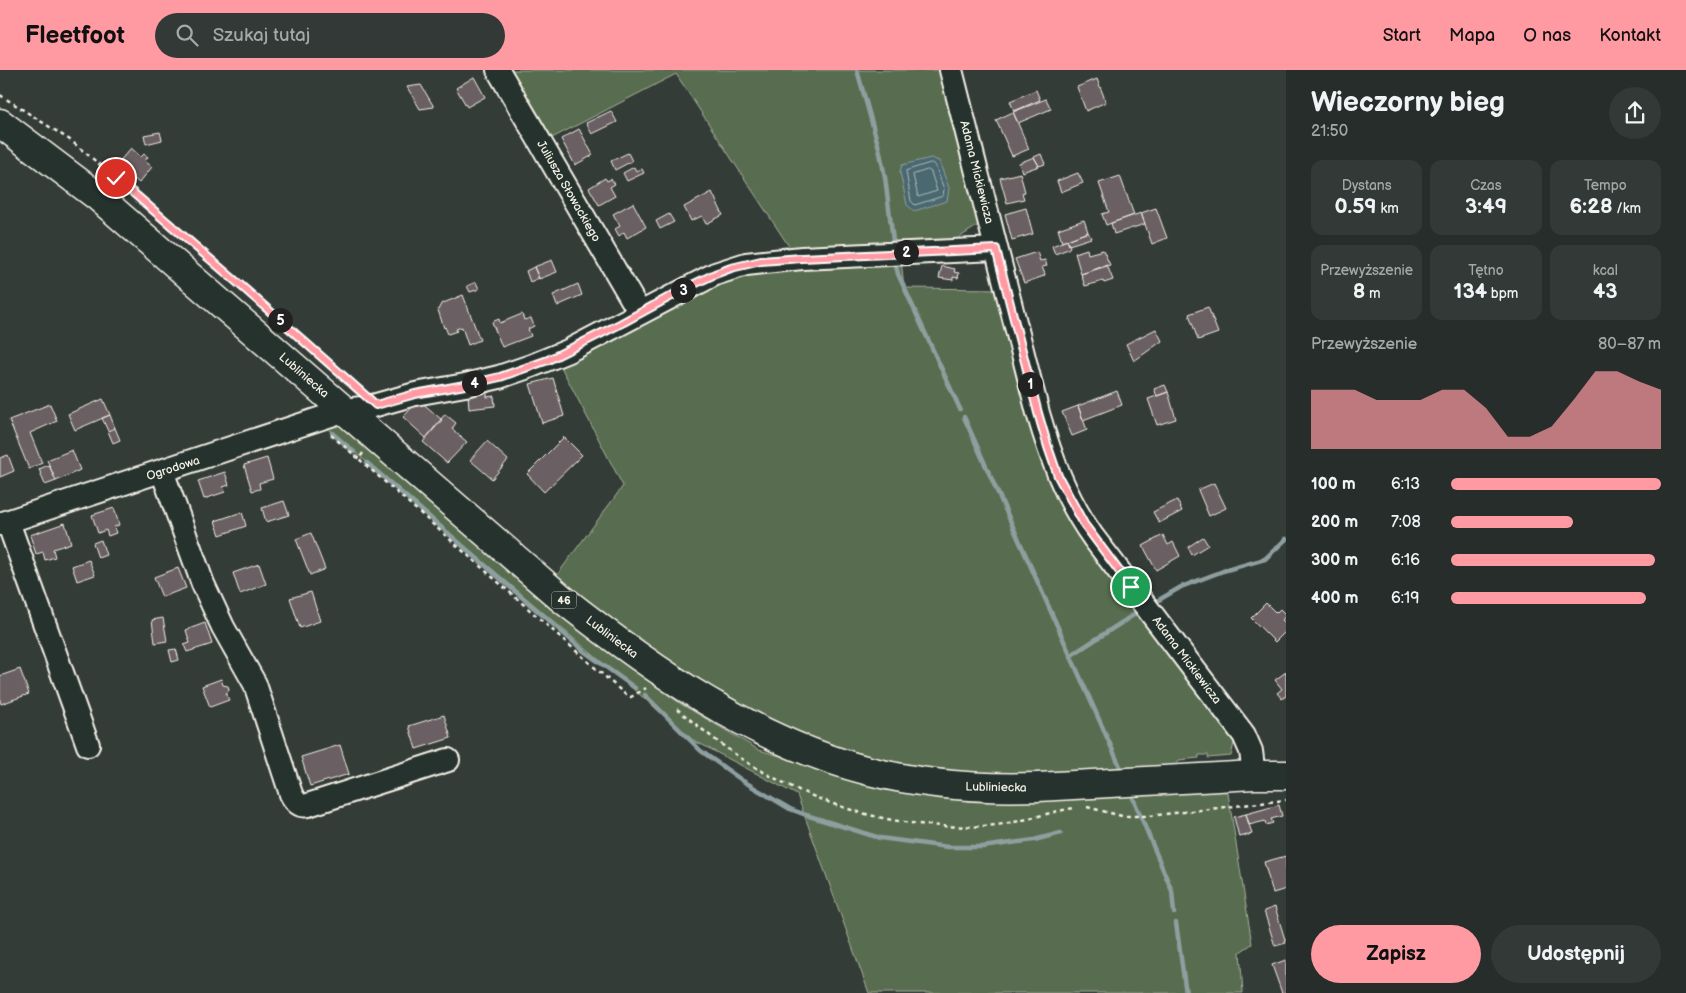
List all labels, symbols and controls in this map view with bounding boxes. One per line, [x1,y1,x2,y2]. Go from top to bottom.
search box [155,13,505,58]
text: Fleetfoot [25,21,125,50]
icon: search [173,21,201,49]
text: Szukaj tutaj [213,24,310,47]
text: Start [1383,25,1421,46]
text: Mapa [1449,25,1495,46]
text: O nas [1523,25,1571,46]
text: Kontakt [1599,25,1661,46]
text: Wieczorny bieg [1311,86,1505,119]
button: share [1609,87,1661,139]
street label: Adama Mickiewicza [956,119,997,225]
text: 21:50 [1311,122,1348,141]
street label: Juliusza Słowackiego [533,138,604,245]
pin [95,157,137,199]
icon: check [102,164,130,192]
text: Dystans [1342,177,1392,194]
text: Czas [1470,177,1502,194]
text: Tempo [1584,177,1627,194]
text: 0.59 [1334,194,1377,219]
text: 3:49 [1465,194,1507,219]
text: 6:28 [1570,194,1613,219]
text: km [1377,200,1399,217]
text: /km [1613,200,1641,217]
pin: 2 [894,240,918,264]
text: 2 [902,244,911,261]
text: Przewyższenie [1320,262,1413,279]
text: Tętno [1468,262,1504,279]
text: kcal [1593,262,1618,279]
pin: 3 [670,278,696,302]
text: 8 [1353,279,1365,304]
text: 134 [1454,279,1487,304]
text: 43 [1593,279,1618,304]
text: 3 [679,282,688,299]
text: m [1365,285,1381,302]
text: bpm [1487,285,1518,302]
pin: 5 [268,308,292,332]
text: 5 [276,312,285,329]
text: Przewyższenie [1311,335,1417,354]
text: 80–87 m [1598,335,1661,354]
street label: Lubliniecka [276,350,332,401]
pin: 4 [462,370,486,396]
pin: 1 [1018,372,1042,396]
text: 4 [470,375,479,392]
text: 1 [1028,376,1033,393]
street label: Ogrodowa [145,453,202,484]
text: 100 m [1311,475,1356,494]
text: 6:13 [1391,475,1420,494]
text: 200 m [1311,513,1358,532]
text: 7:08 [1391,513,1421,532]
text: 300 m [1311,551,1358,570]
text: 6:16 [1391,551,1420,570]
pin [1110,566,1152,608]
icon: arrive [1117,573,1145,601]
text: 400 m [1311,589,1358,608]
text: 6:19 [1391,589,1419,608]
road number: 46 [552,592,576,608]
street label: Lubliniecka [583,613,641,662]
street label: Adama Mickiewicza [1149,614,1225,707]
street label: Lubliniecka [965,779,1027,796]
button: Zapisz [1311,925,1481,983]
button: Udostępnij [1491,925,1661,983]

